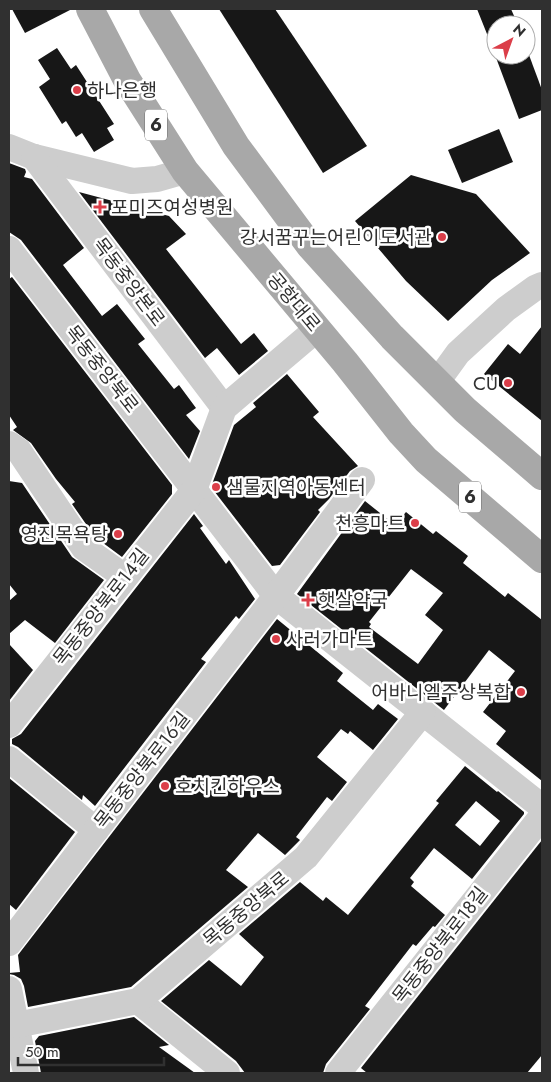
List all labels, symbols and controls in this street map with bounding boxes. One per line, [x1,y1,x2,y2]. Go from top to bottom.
north arrow [486,15,536,65]
text: N [509,19,530,41]
place label: 하나은행 [87,77,157,104]
marker: 하나은행 [71,84,83,96]
road number: 6 [145,110,167,140]
place label: 포미즈여성병원 [111,194,233,221]
marker: 포미즈여성병원 [93,200,107,214]
place label: 강서꿈꾸는어린이도서관 [240,224,432,251]
marker: 강서꿈꾸는어린이도서관 [436,231,448,243]
street label: 목동중앙본로 [87,232,171,332]
street label: 공항대로 [261,267,327,337]
street label: 목동중앙북로 [59,319,145,419]
place label: CU [473,370,498,397]
marker: CU [502,377,514,389]
place label: 샘물지역아동센터 [226,474,366,501]
marker: 샘물지역아동센터 [210,481,222,493]
road number: 6 [459,482,481,512]
place label: 천흥마트 [335,510,405,537]
marker: 천흥마트 [409,517,421,529]
place label: 영진목욕탕 [21,521,109,548]
marker: 영진목욕탕 [112,528,124,540]
street label: 목동중앙북로14길 [47,543,155,671]
place label: 햇살약국 [318,587,388,614]
marker: 햇살약국 [302,594,314,606]
place label: 사러가마트 [286,626,373,653]
marker: 사러가마트 [270,633,282,645]
place label: 어바니엘주상복합 [371,679,512,706]
marker: 어바니엘주상복합 [515,686,527,698]
street label: 목동중앙북로16길 [88,706,196,834]
place label: 호치킨하우스 [175,773,280,800]
marker: 호치킨하우스 [159,780,171,792]
street label: 목동중앙북로 [197,865,295,953]
street label: 목동중앙북로18길 [386,881,494,1009]
scale bar [18,1034,164,1066]
text: 50 m [25,1041,59,1063]

